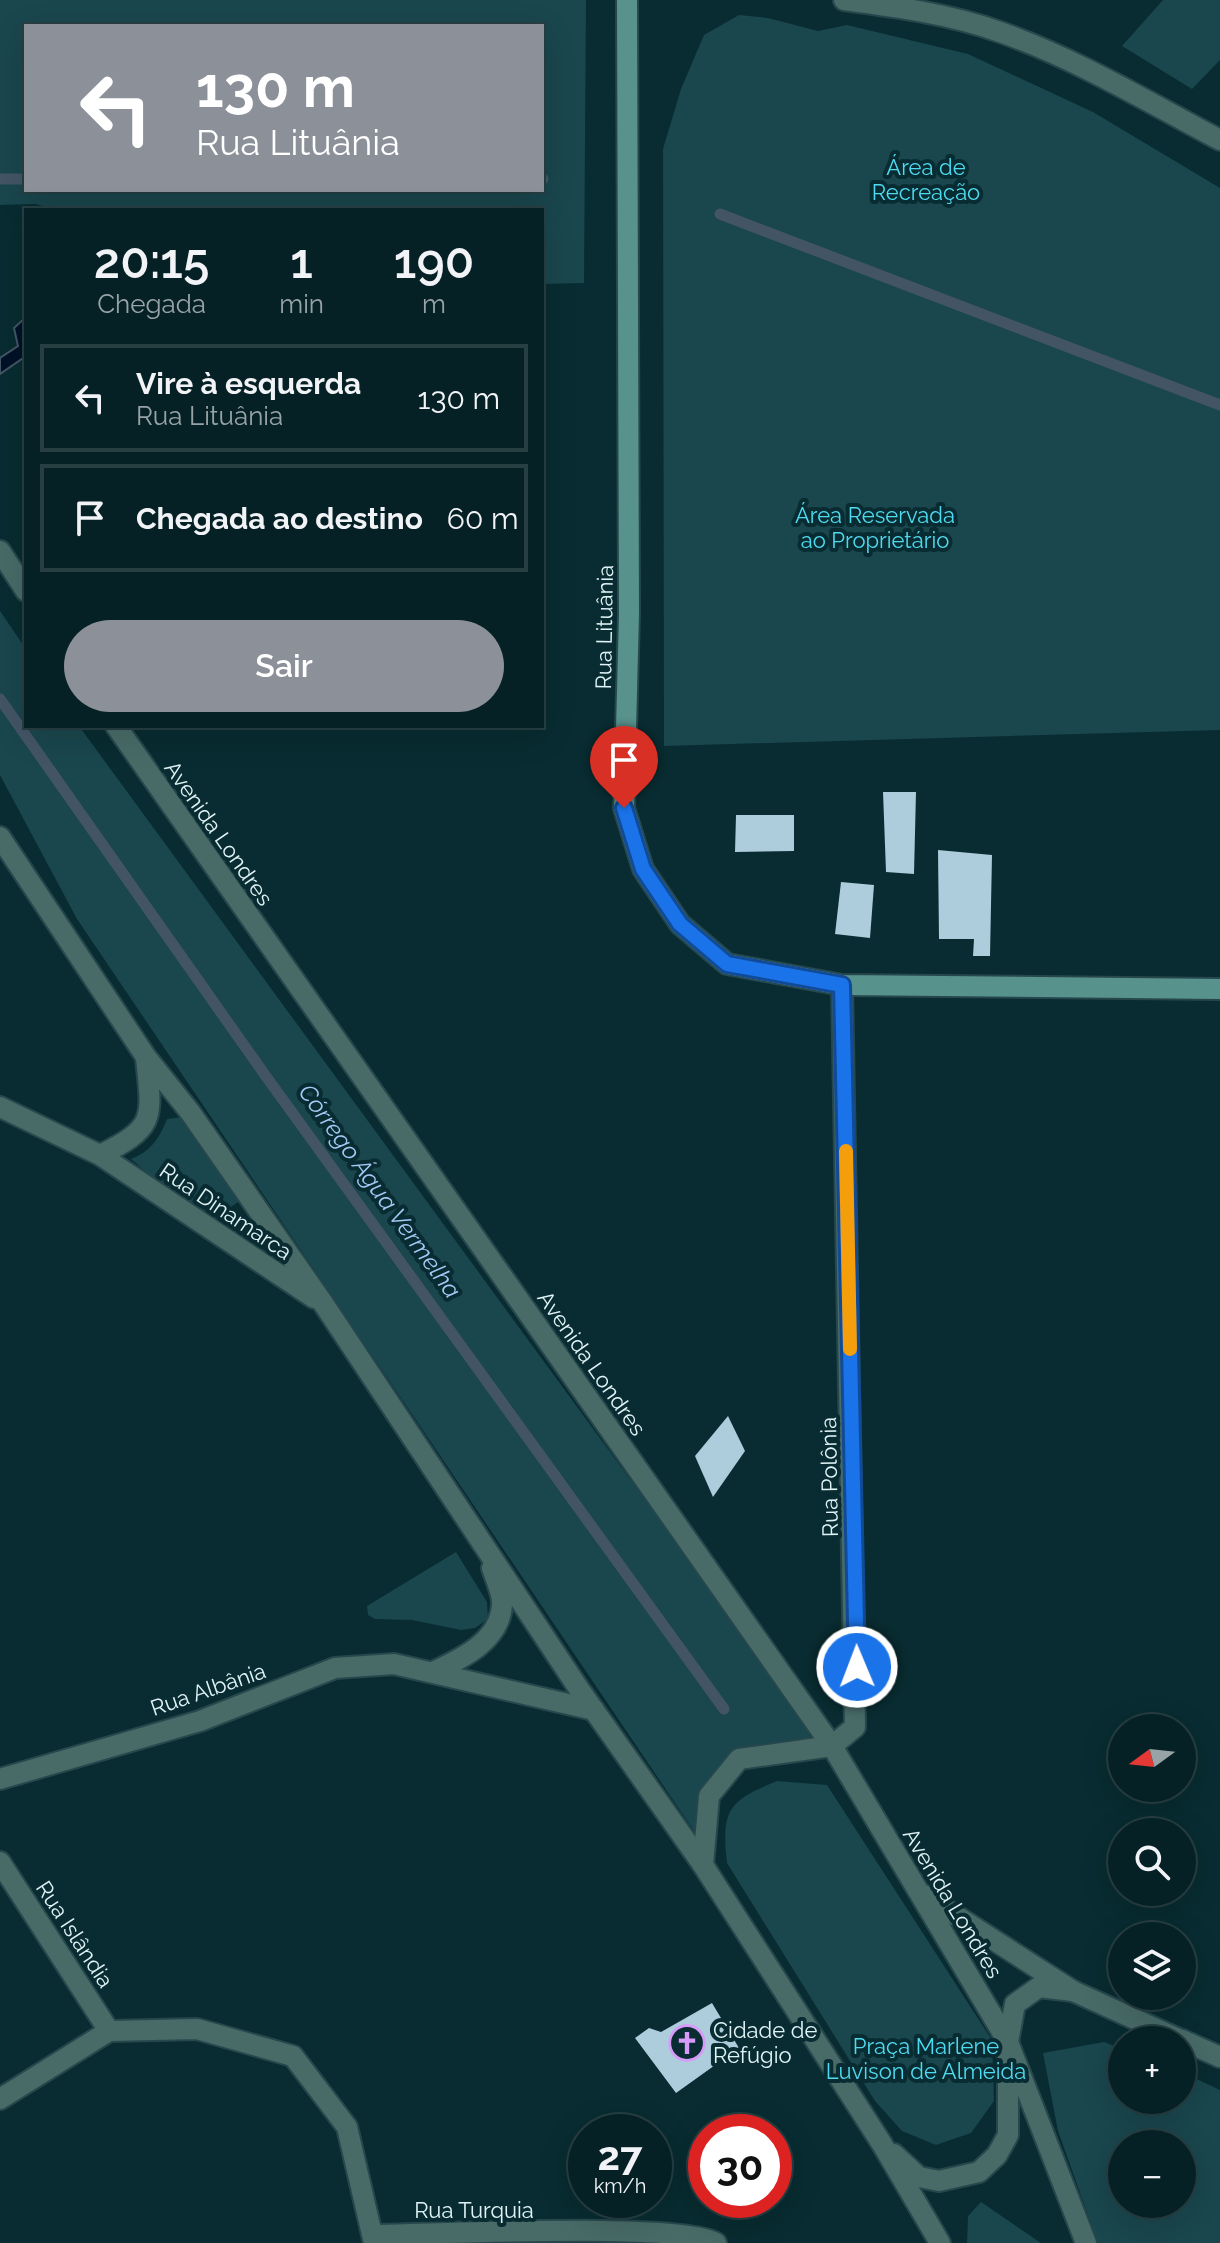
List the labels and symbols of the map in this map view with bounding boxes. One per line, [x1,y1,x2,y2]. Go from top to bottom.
park label: Área de Recreação [872,154,980,205]
park label: Área Reservada ao Proprietário [795,502,955,553]
street label: Rua Lituânia [590,565,618,689]
pin [590,726,658,808]
street label: Avenida Londres [159,756,279,910]
water label: Córrego Água Vermelha [293,1078,467,1304]
street label: Rua Dinamarca [155,1157,297,1265]
street label: Avenida Londres [532,1286,652,1440]
street label: Rua Polônia [815,1417,843,1537]
position arrow [815,1625,899,1709]
street label: Rua Albânia [147,1657,269,1721]
north arrow [1108,1714,1196,1802]
street label: Avenida Londres [898,1823,1008,1983]
street label: Rua Islândia [31,1876,119,1992]
place label: Cidade de Refúgio [713,2017,817,2068]
church icon: Cidade de Refúgio [668,2024,706,2062]
park label: Praça Marlene Luvison de Almeida [826,2033,1026,2084]
speed limit sign: 30 [688,2114,792,2218]
street label: Rua Turquia [414,2197,534,2223]

